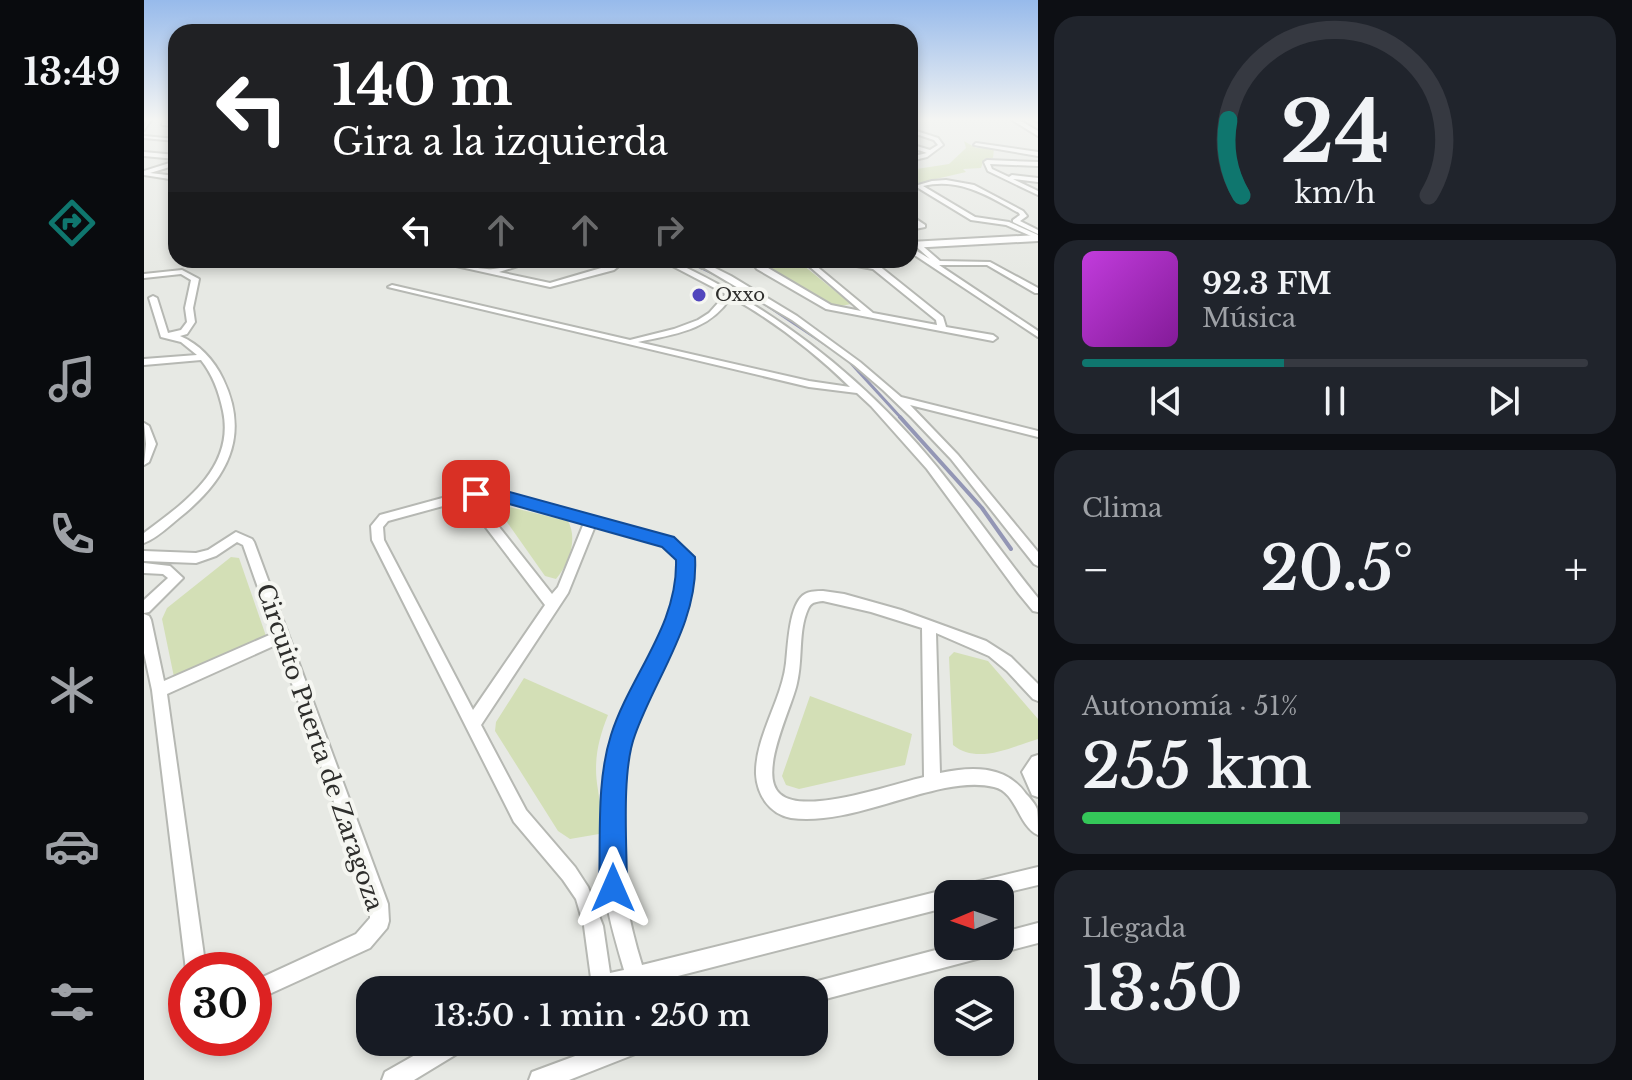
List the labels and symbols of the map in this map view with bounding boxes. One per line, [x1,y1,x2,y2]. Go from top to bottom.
place label: Oxxo [715,284,765,306]
marker: Oxxo [690,286,708,304]
pin [442,460,510,528]
street label: Circuito Puerta de Zaragoza [250,580,390,915]
position arrow [571,846,655,930]
north arrow [934,880,1014,960]
speed limit sign: 30 [168,952,272,1056]

